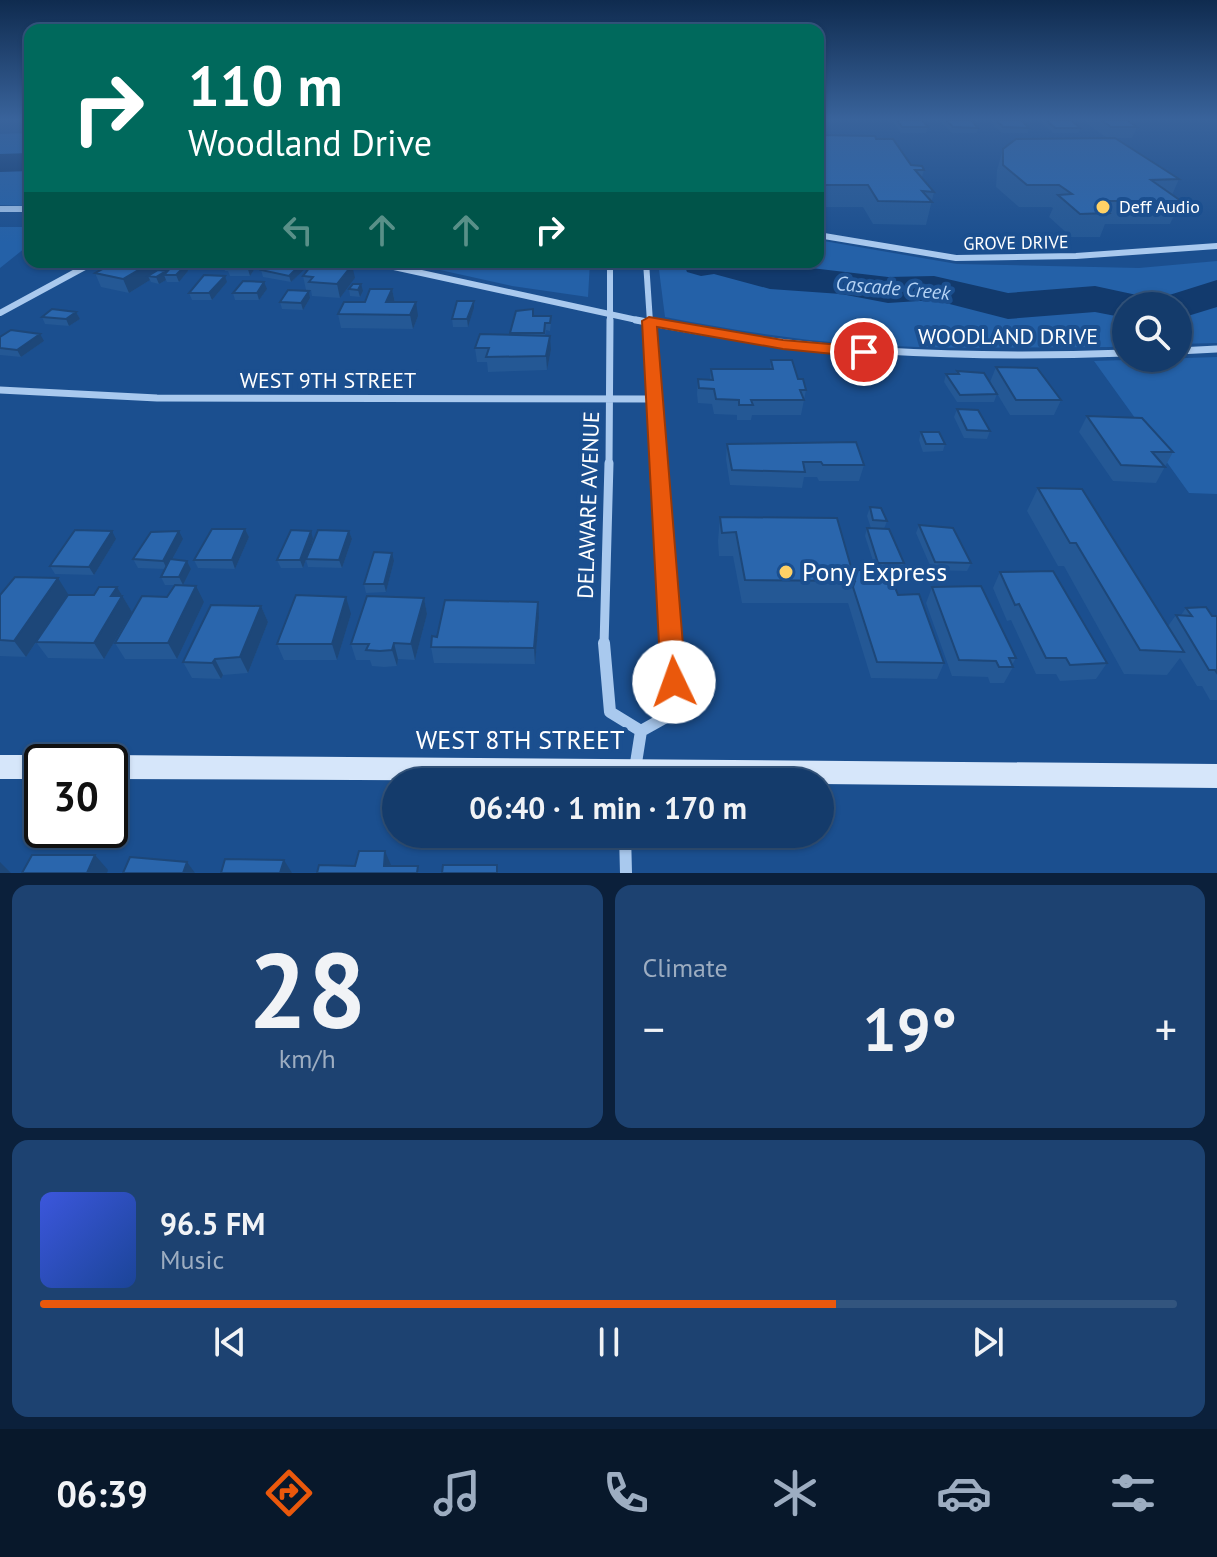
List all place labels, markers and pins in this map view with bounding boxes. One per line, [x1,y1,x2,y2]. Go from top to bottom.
place label: Deff Audio [1119,195,1200,218]
marker: Deff Audio [1094,198,1112,216]
pin [830,318,898,386]
place label: Pony Express [802,555,947,588]
marker: Pony Express [777,563,795,581]

